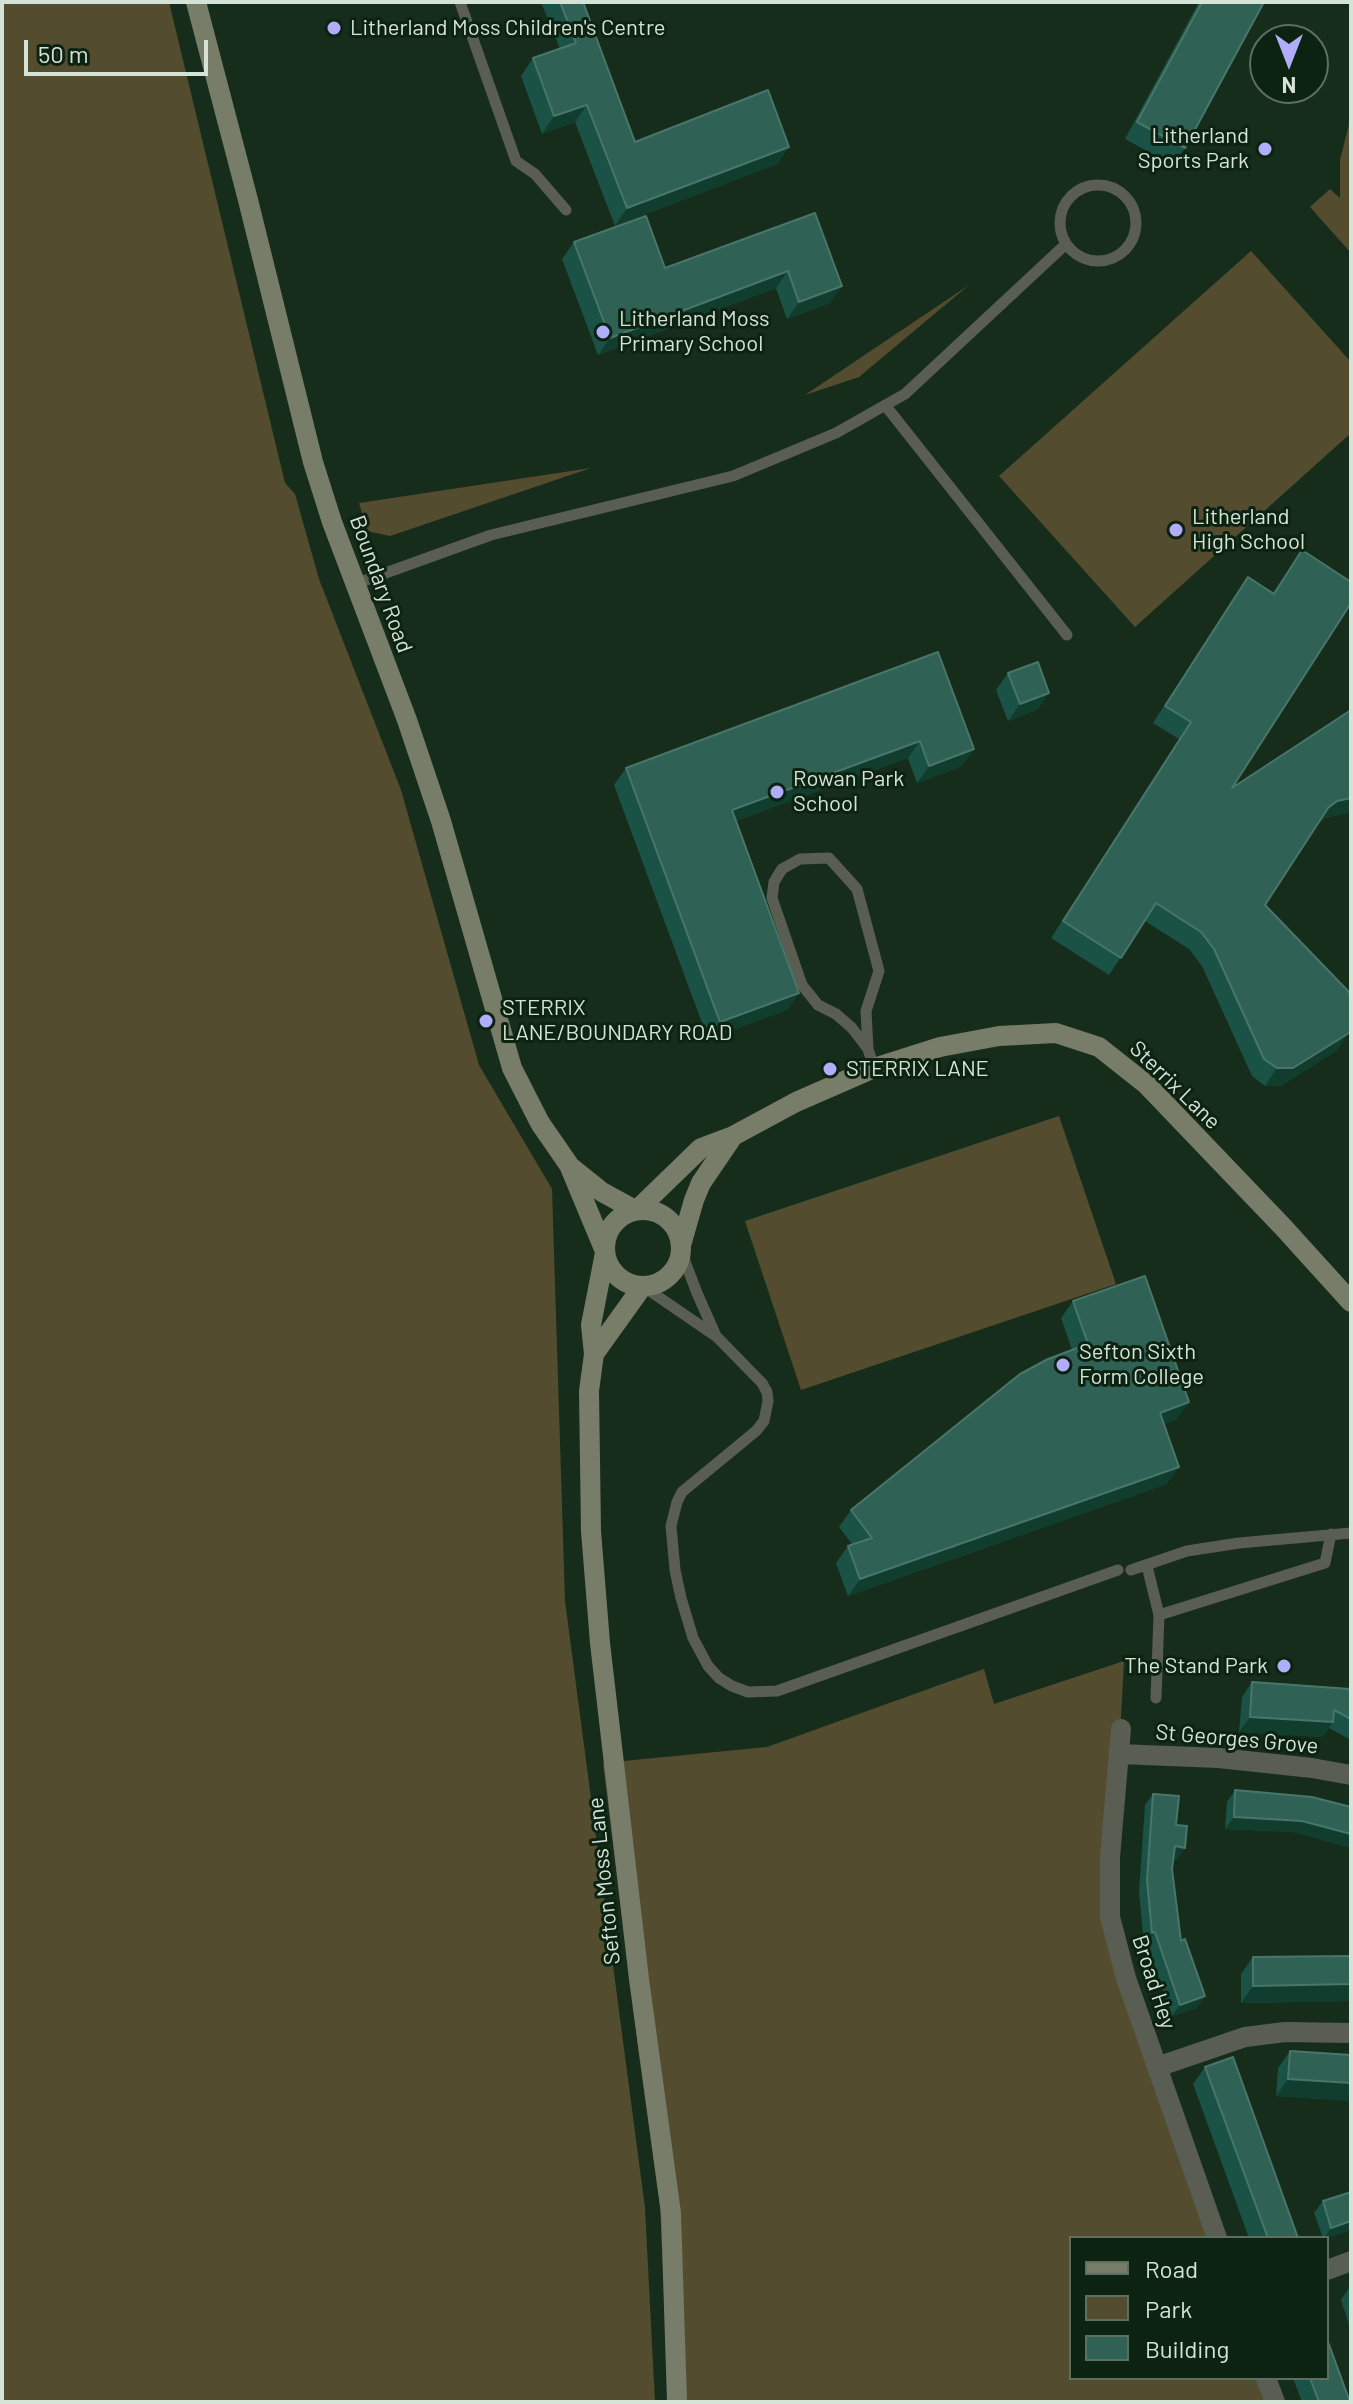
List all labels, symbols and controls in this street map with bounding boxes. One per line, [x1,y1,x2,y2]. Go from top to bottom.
place label: Litherland Moss Children's Centre [350,15,666,41]
marker: Litherland Moss Children's Centre [325,19,343,37]
scale bar [28,24,212,74]
north arrow [1249,24,1329,104]
text: 50 m [38,39,89,68]
text: N [1282,73,1296,99]
place label: Litherland Sports Park [1138,123,1249,174]
marker: Litherland Sports Park [1256,140,1274,158]
place label: Litherland Moss Primary School [619,306,770,358]
marker: Litherland Moss Primary School [594,323,612,341]
place label: Litherland High School [1192,504,1305,556]
street label: Boundary Road [344,512,418,656]
marker: Litherland High School [1167,521,1185,539]
place label: Rowan Park School [793,766,904,818]
marker: Rowan Park School [768,783,786,801]
place label: STERRIX LANE/BOUNDARY ROAD [502,995,732,1046]
marker: STERRIX LANE/BOUNDARY ROAD [477,1012,495,1030]
street label: Sterrix Lane [1124,1035,1226,1135]
place label: STERRIX LANE [846,1056,989,1082]
marker: STERRIX LANE [821,1060,839,1078]
place label: Sefton Sixth Form College [1079,1339,1204,1390]
marker: Sefton Sixth Form College [1054,1356,1072,1374]
place label: The Stand Park [1124,1653,1268,1679]
marker: The Stand Park [1275,1657,1293,1675]
street label: St Georges Grove [1155,1719,1319,1759]
street label: Sefton Moss Lane [582,1796,626,1966]
street label: Broad Hey [1126,1932,1182,2032]
legend [1069,2236,1329,2380]
text: Road [1145,2254,1198,2283]
text: Park [1145,2294,1192,2323]
text: Building [1145,2334,1229,2363]

